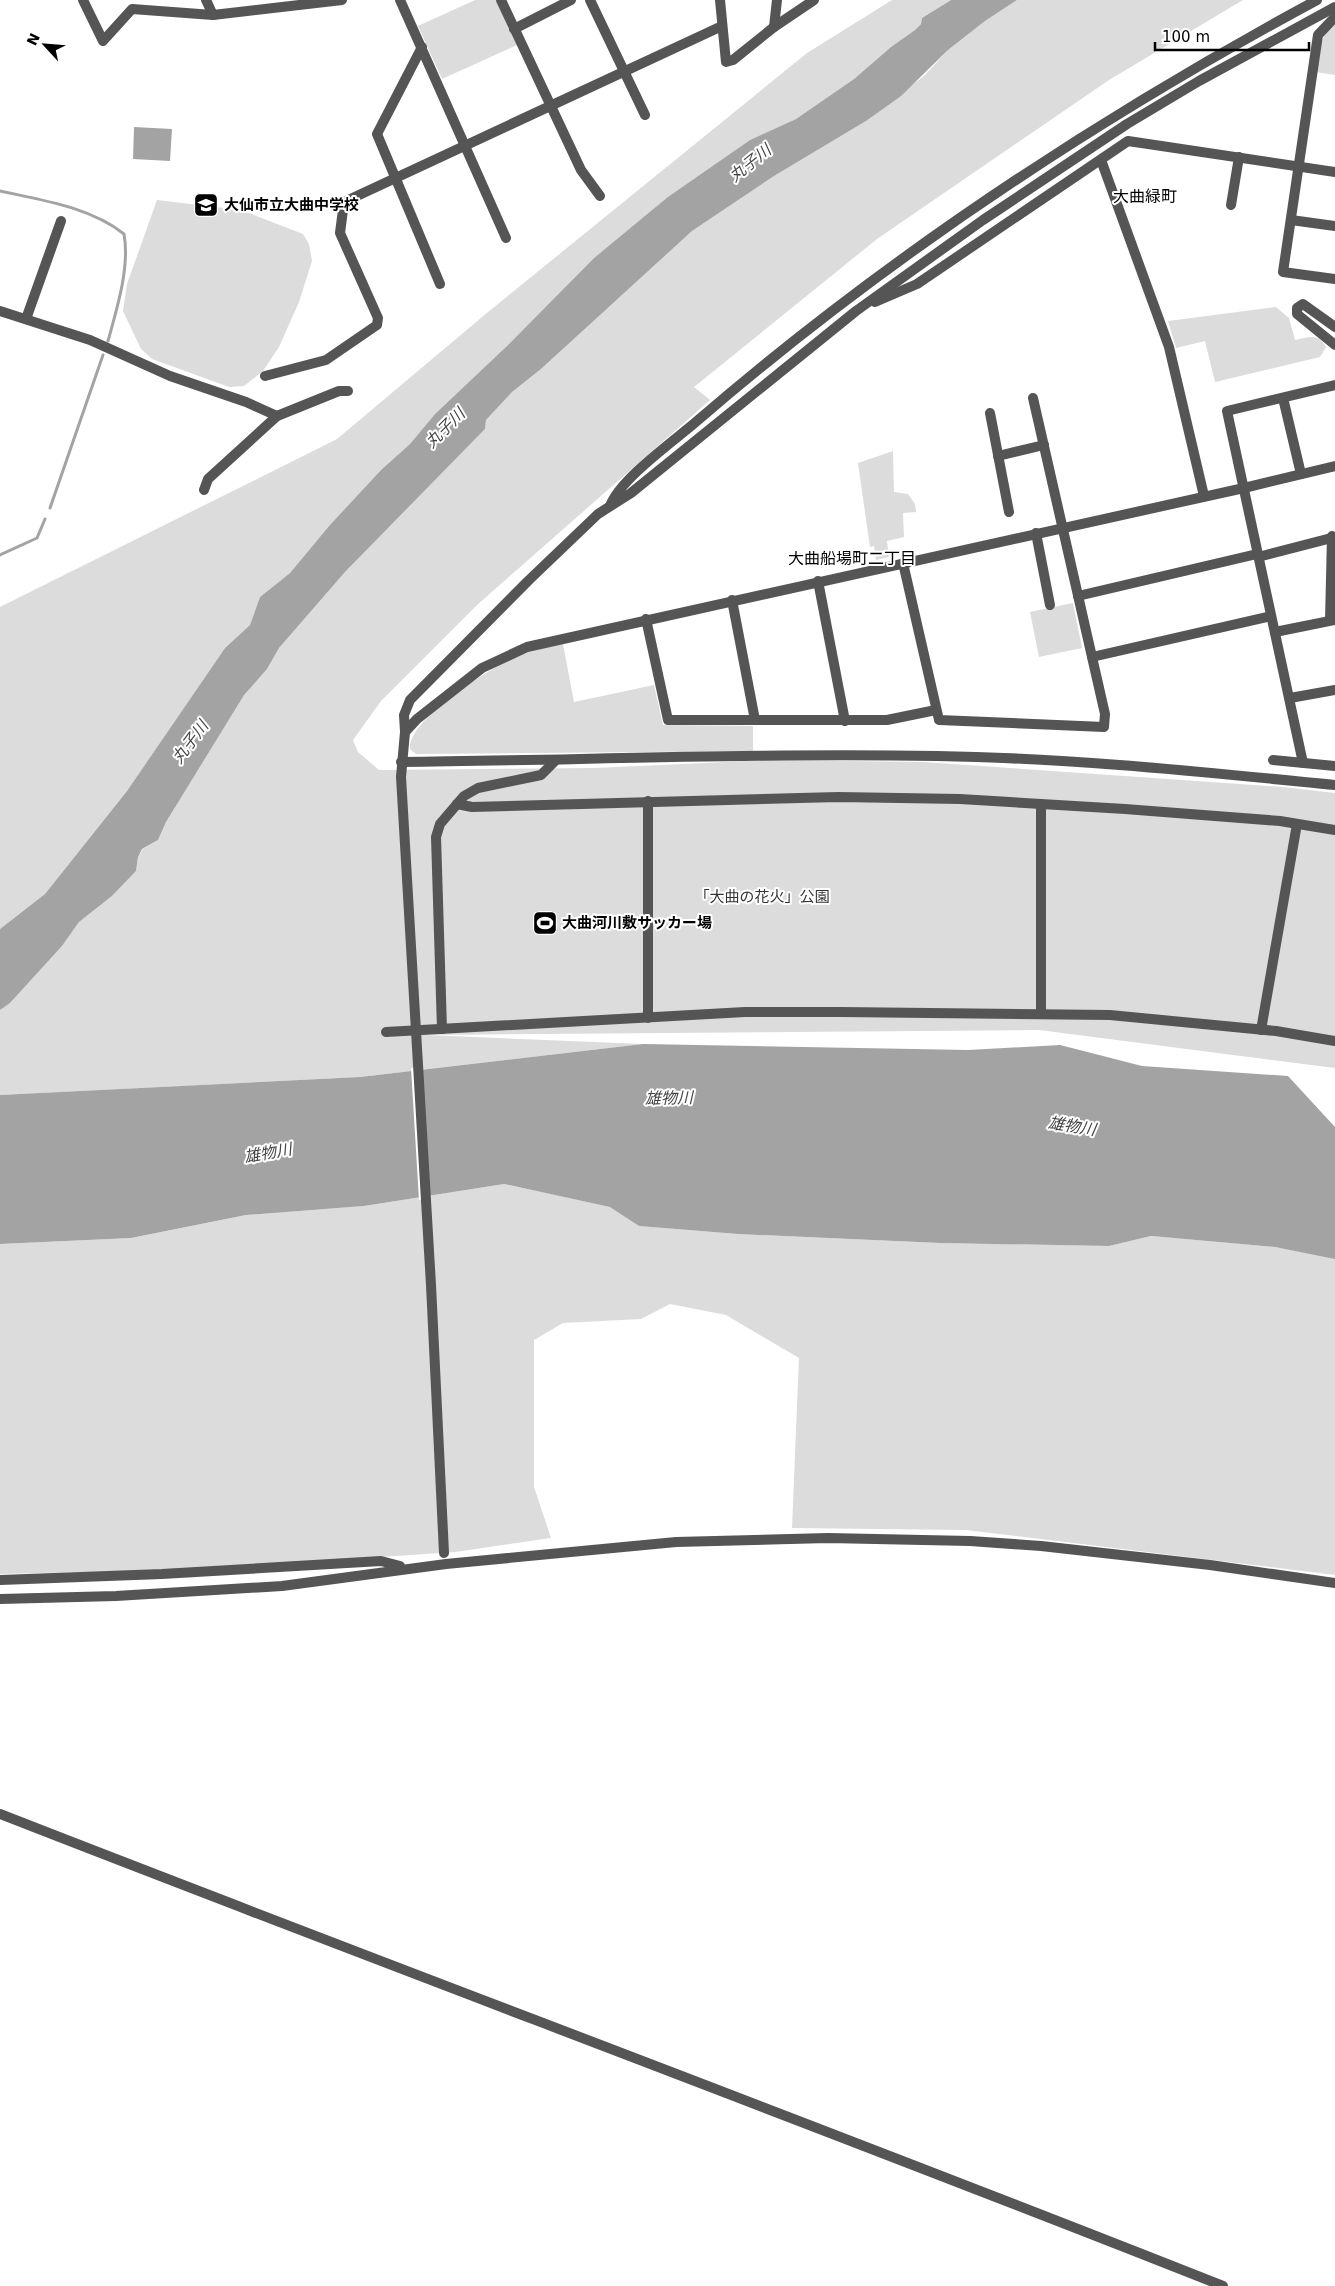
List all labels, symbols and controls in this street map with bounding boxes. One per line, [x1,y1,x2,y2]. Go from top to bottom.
north arrow [20,20,70,70]
scale bar [1155,20,1309,52]
text: 100 m [1162,28,1210,46]
text: N [24,31,43,48]
water label: 丸子川 [725,139,776,185]
district label: 大曲緑町 [1113,187,1177,206]
school or university icon: 大仙市立大曲中学校 [193,192,219,218]
place label: 大仙市立大曲中学校 [224,196,359,214]
water label: 丸子川 [421,403,470,452]
district label: 大曲船場町二丁目 [788,549,916,568]
water label: 丸子川 [168,716,213,767]
park label: 「大曲の花火」公園 [694,888,830,906]
sports icon: 大曲河川敷サッカー場 [532,910,558,936]
place label: 大曲河川敷サッカー場 [562,914,712,932]
water label: 雄物川 [645,1088,695,1108]
water label: 雄物川 [1047,1113,1099,1139]
water label: 雄物川 [243,1139,295,1167]

